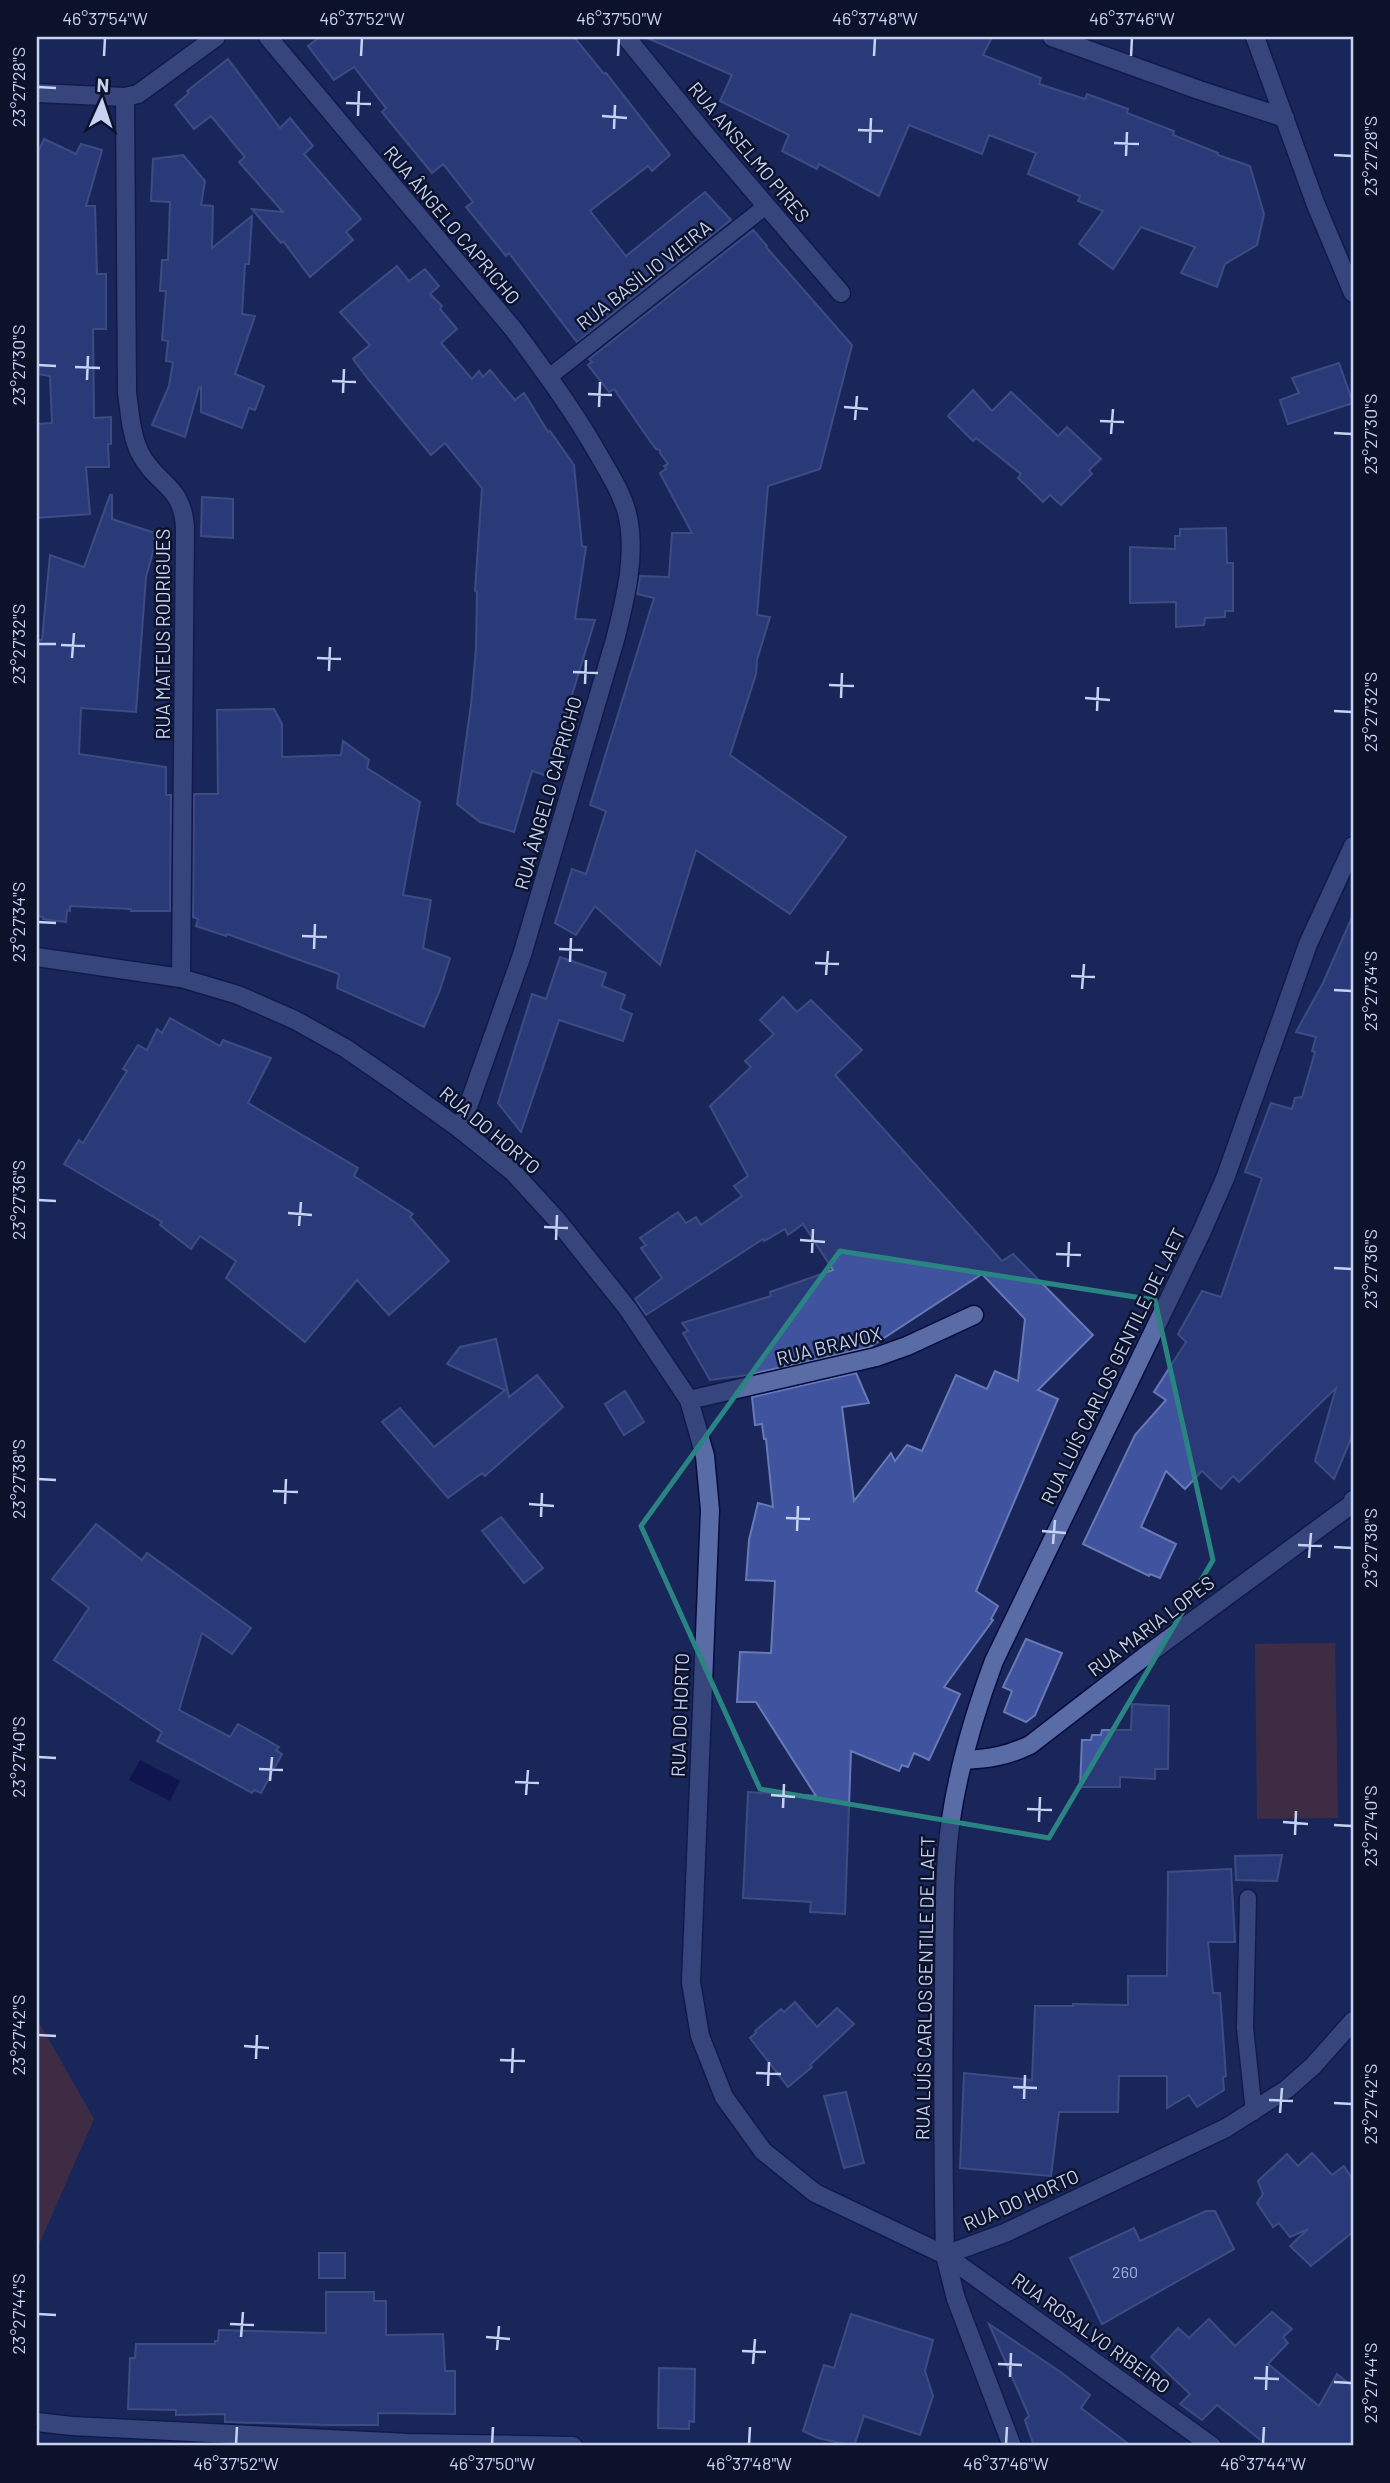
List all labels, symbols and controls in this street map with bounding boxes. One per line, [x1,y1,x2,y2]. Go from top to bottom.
text: 46°37'54"W [62,7,148,29]
text: 46°37'52"W [319,7,405,29]
text: 46°37'50"W [576,7,662,29]
text: 46°37'48"W [832,7,918,29]
text: 46°37'46"W [1089,7,1175,29]
text: 23°27'28"S [7,47,29,127]
north arrow [66,66,136,136]
text: N [96,73,110,96]
street label: RUA ANSELMO PIRES [684,77,815,227]
text: 23°27'28"S [1359,116,1381,196]
street label: RUA ÂNGELO CAPRICHO [379,141,525,309]
street label: RUA BASÍLIO VIEIRA [572,215,716,335]
text: 23°27'30"S [7,325,29,405]
text: 23°27'30"S [1359,394,1381,474]
street label: RUA MATEUS RODRIGUES [151,529,174,739]
text: 23°27'32"S [7,604,29,684]
text: 23°27'32"S [1359,672,1381,752]
street label: RUA ÂNGELO CAPRICHO [509,694,586,892]
text: 23°27'34"S [7,882,29,962]
text: 23°27'34"S [1359,951,1381,1031]
street label: RUA DO HORTO [435,1081,545,1178]
text: 23°27'36"S [7,1160,29,1240]
street label: RUA LUÍS CARLOS GENTILE DE LAET [1035,1224,1190,1508]
text: 23°27'36"S [1359,1229,1381,1309]
street label: RUA BRAVOX [774,1321,884,1370]
text: 23°27'38"S [7,1439,29,1519]
text: 23°27'38"S [1359,1508,1381,1588]
street label: RUA MARIA LOPES [1083,1571,1219,1681]
street label: RUA DO HORTO [666,1653,693,1777]
text: 23°27'40"S [7,1716,29,1798]
text: 23°27'40"S [1359,1785,1381,1867]
street label: RUA LUÍS CARLOS GENTILE DE LAET [910,1836,939,2140]
text: 23°27'42"S [7,1995,29,2075]
text: 23°27'42"S [1359,2064,1381,2144]
street label: RUA DO HORTO [959,2164,1082,2235]
house number: 260 [1112,2262,1138,2281]
street label: RUA ROSALVO RIBEIRO [1008,2267,1175,2398]
text: 23°27'44"S [7,2274,29,2354]
text: 23°27'44"S [1359,2343,1381,2423]
text: 46°37'52"W [193,2452,279,2474]
text: 46°37'50"W [449,2452,535,2474]
text: 46°37'48"W [706,2452,792,2474]
text: 46°37'46"W [963,2452,1049,2474]
text: 46°37'44"W [1220,2452,1306,2474]

